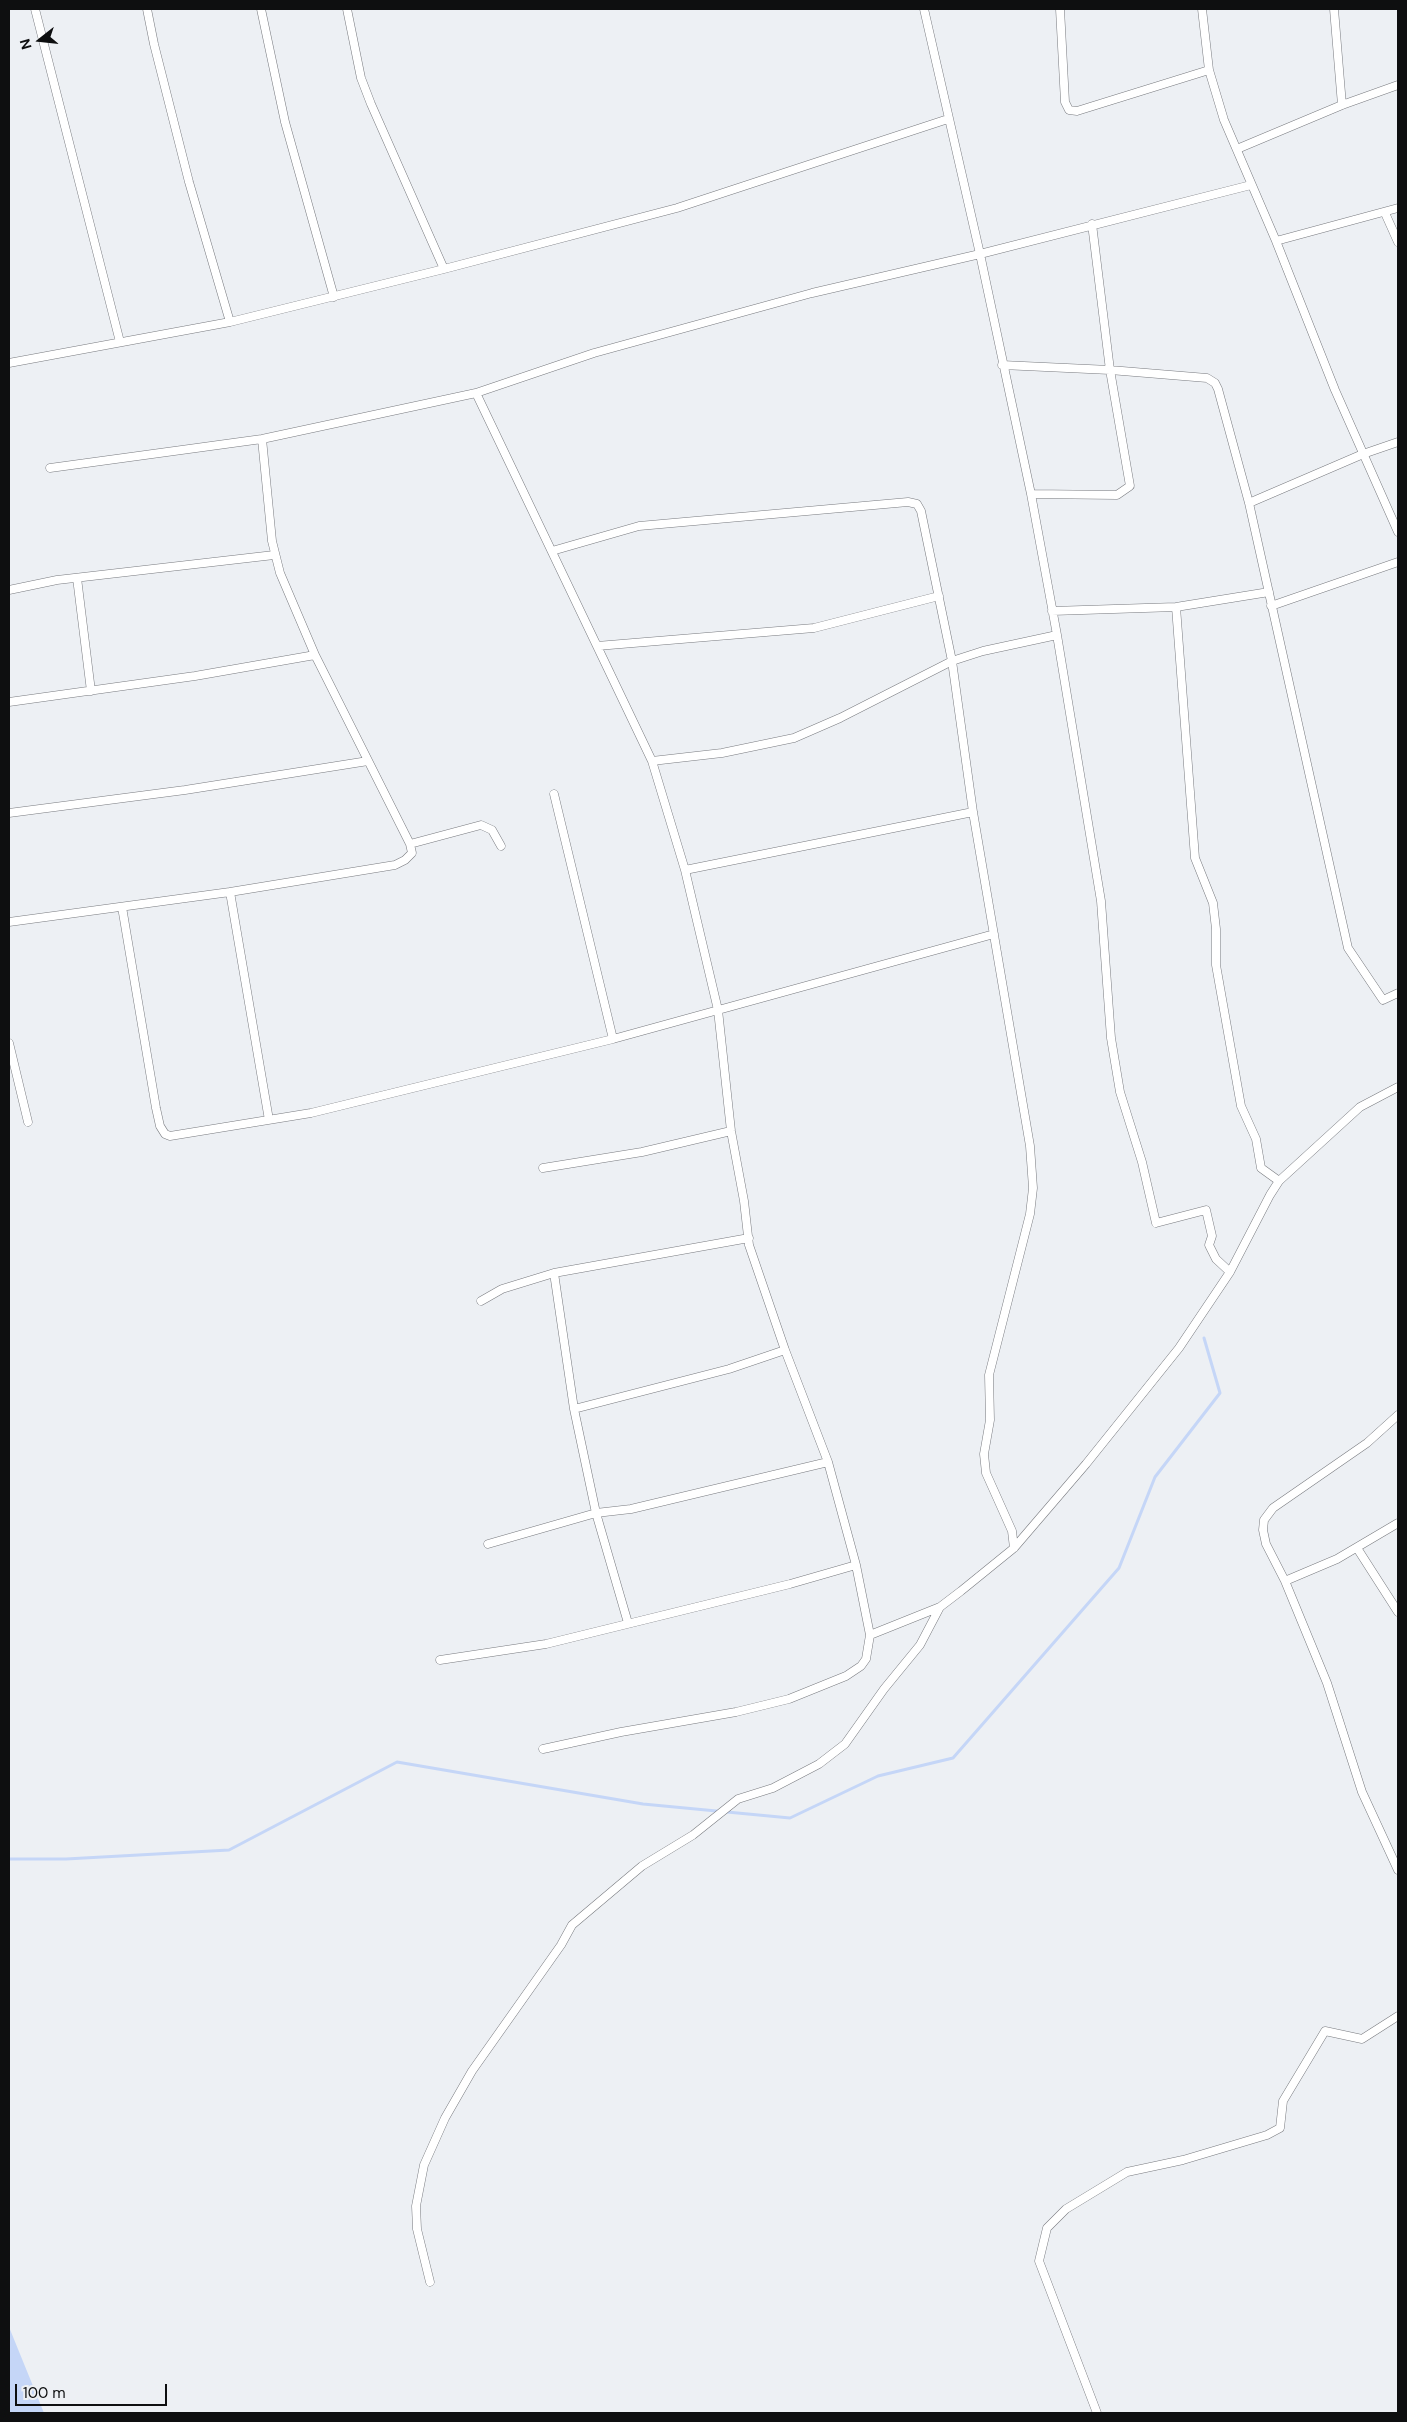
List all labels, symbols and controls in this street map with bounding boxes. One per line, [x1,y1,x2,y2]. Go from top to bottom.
north arrow [15,15,65,65]
text: N [16,37,36,52]
scale bar [18,2374,170,2406]
text: 100 m [23,2383,66,2403]

